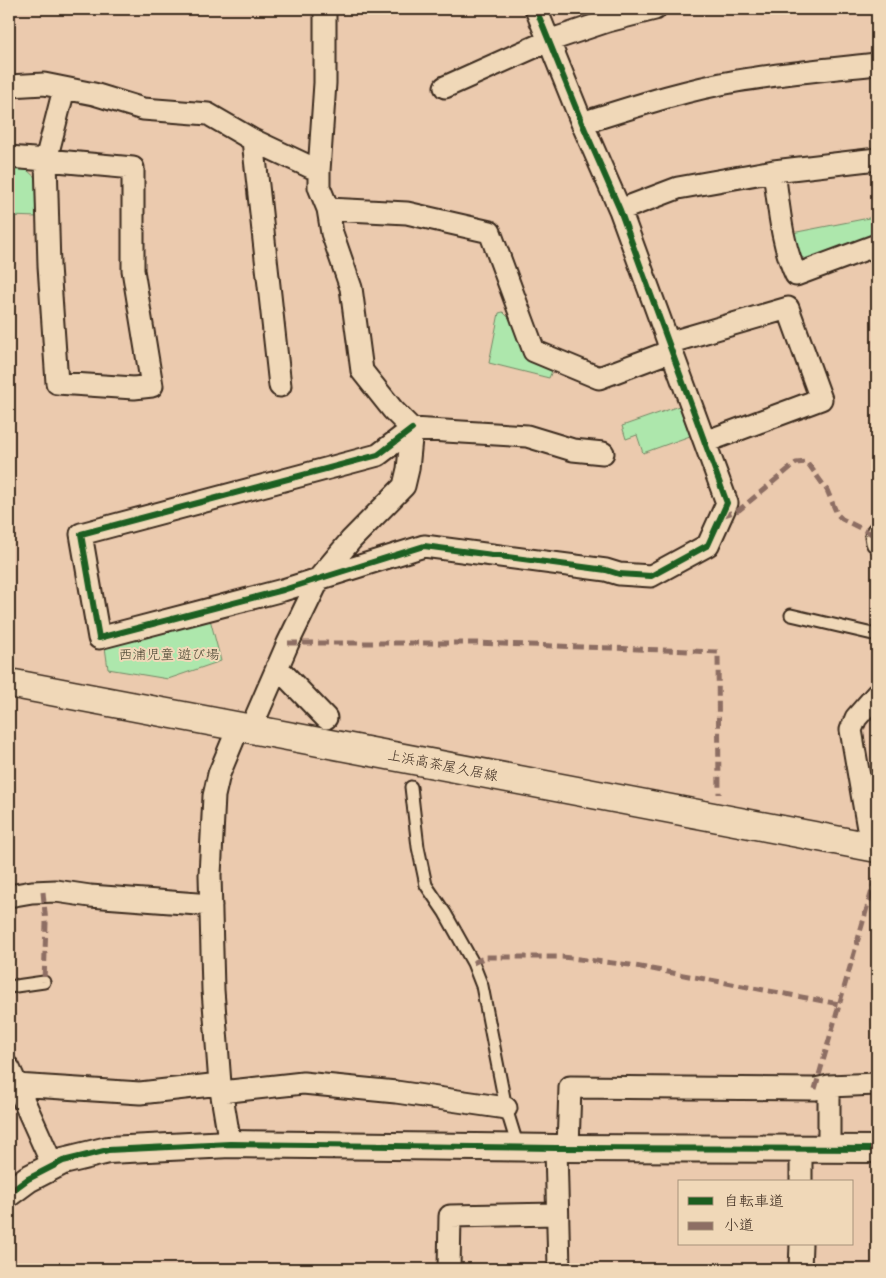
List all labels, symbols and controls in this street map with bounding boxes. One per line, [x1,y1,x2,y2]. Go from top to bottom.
park label: 西浦児童 遊び場 [118,644,220,663]
street label: 上浜高茶屋久居線 [386,744,500,785]
legend [678,1180,854,1246]
text: 自転車道 [724,1190,784,1211]
text: 小道 [724,1214,754,1235]

